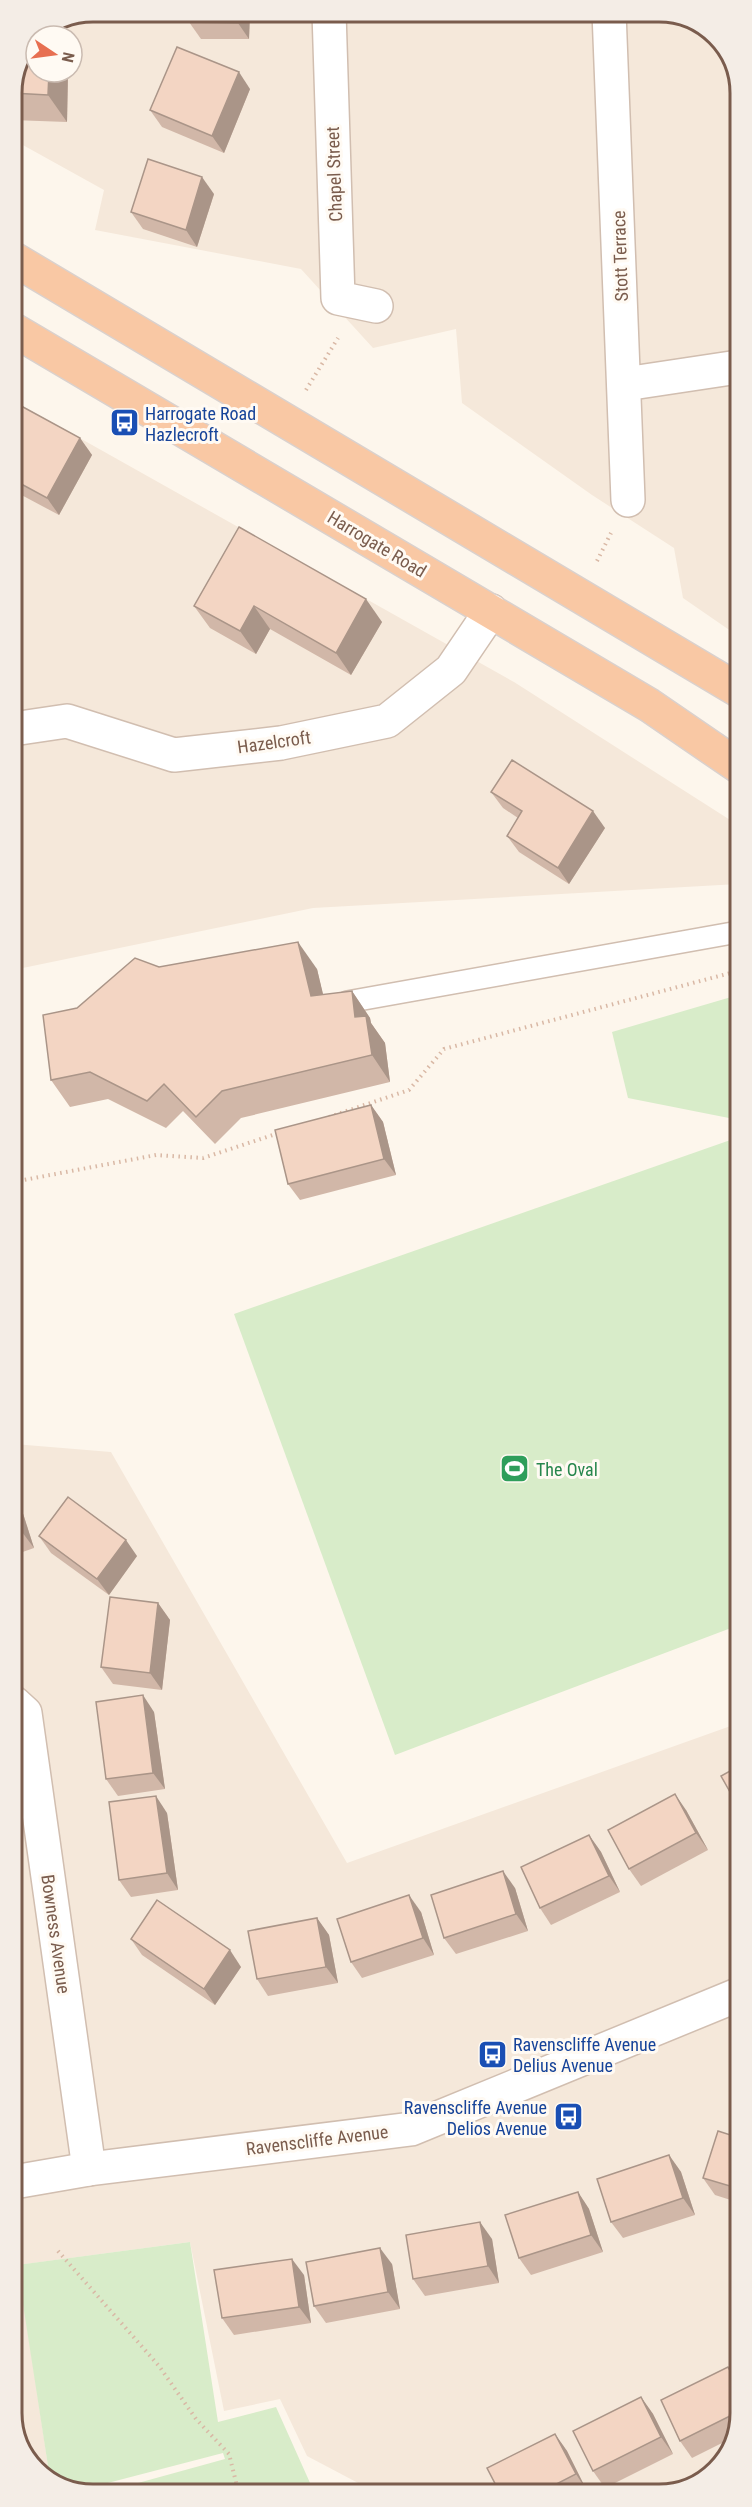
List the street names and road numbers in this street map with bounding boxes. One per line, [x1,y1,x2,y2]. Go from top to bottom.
street label: Chapel Street [322,126,346,222]
street label: Stott Terrace [608,210,632,302]
street label: Harrogate Road [324,506,430,582]
street label: Hazelcroft [236,726,312,758]
street label: Bowness Avenue [37,1873,75,1995]
street label: Ravenscliffe Avenue [245,2121,389,2159]

